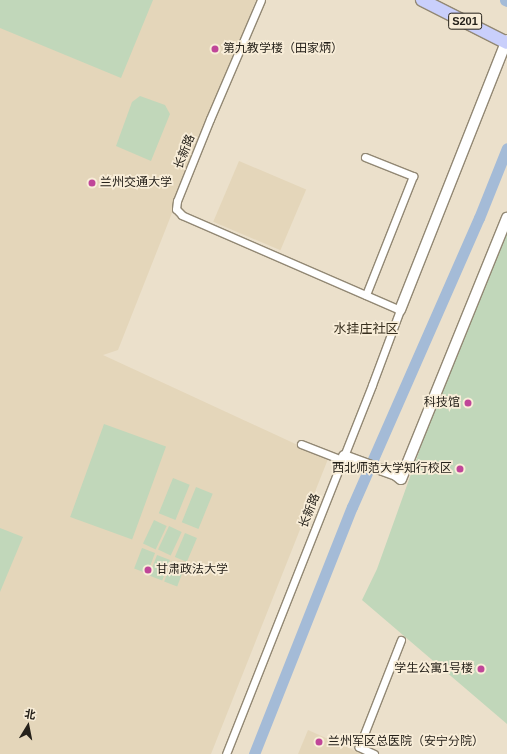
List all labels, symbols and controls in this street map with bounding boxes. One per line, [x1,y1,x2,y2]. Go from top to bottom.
road number: S201 [448,12,482,30]
place label: 第九教学楼（田家炳） [223,42,343,56]
marker: 第九教学楼（田家炳） [210,44,220,54]
street label: 长新路 [172,133,198,171]
place label: 兰州交通大学 [100,176,172,190]
marker: 兰州交通大学 [87,178,97,188]
district label: 水挂庄社区 [334,321,398,337]
place label: 科技馆 [424,396,460,410]
marker: 科技馆 [463,398,473,408]
place label: 西北师范大学知行校区 [332,462,452,476]
marker: 西北师范大学知行校区 [455,464,465,474]
street label: 长新路 [297,492,323,530]
place label: 甘肃政法大学 [156,563,228,577]
marker: 甘肃政法大学 [143,565,153,575]
place label: 学生公寓1号楼 [394,662,473,676]
marker: 学生公寓1号楼 [476,664,486,674]
north arrow [8,706,48,746]
text: 北 [24,707,37,721]
place label: 兰州军区总医院（安宁分院） [328,735,484,749]
marker: 兰州军区总医院（安宁分院） [313,736,325,748]

